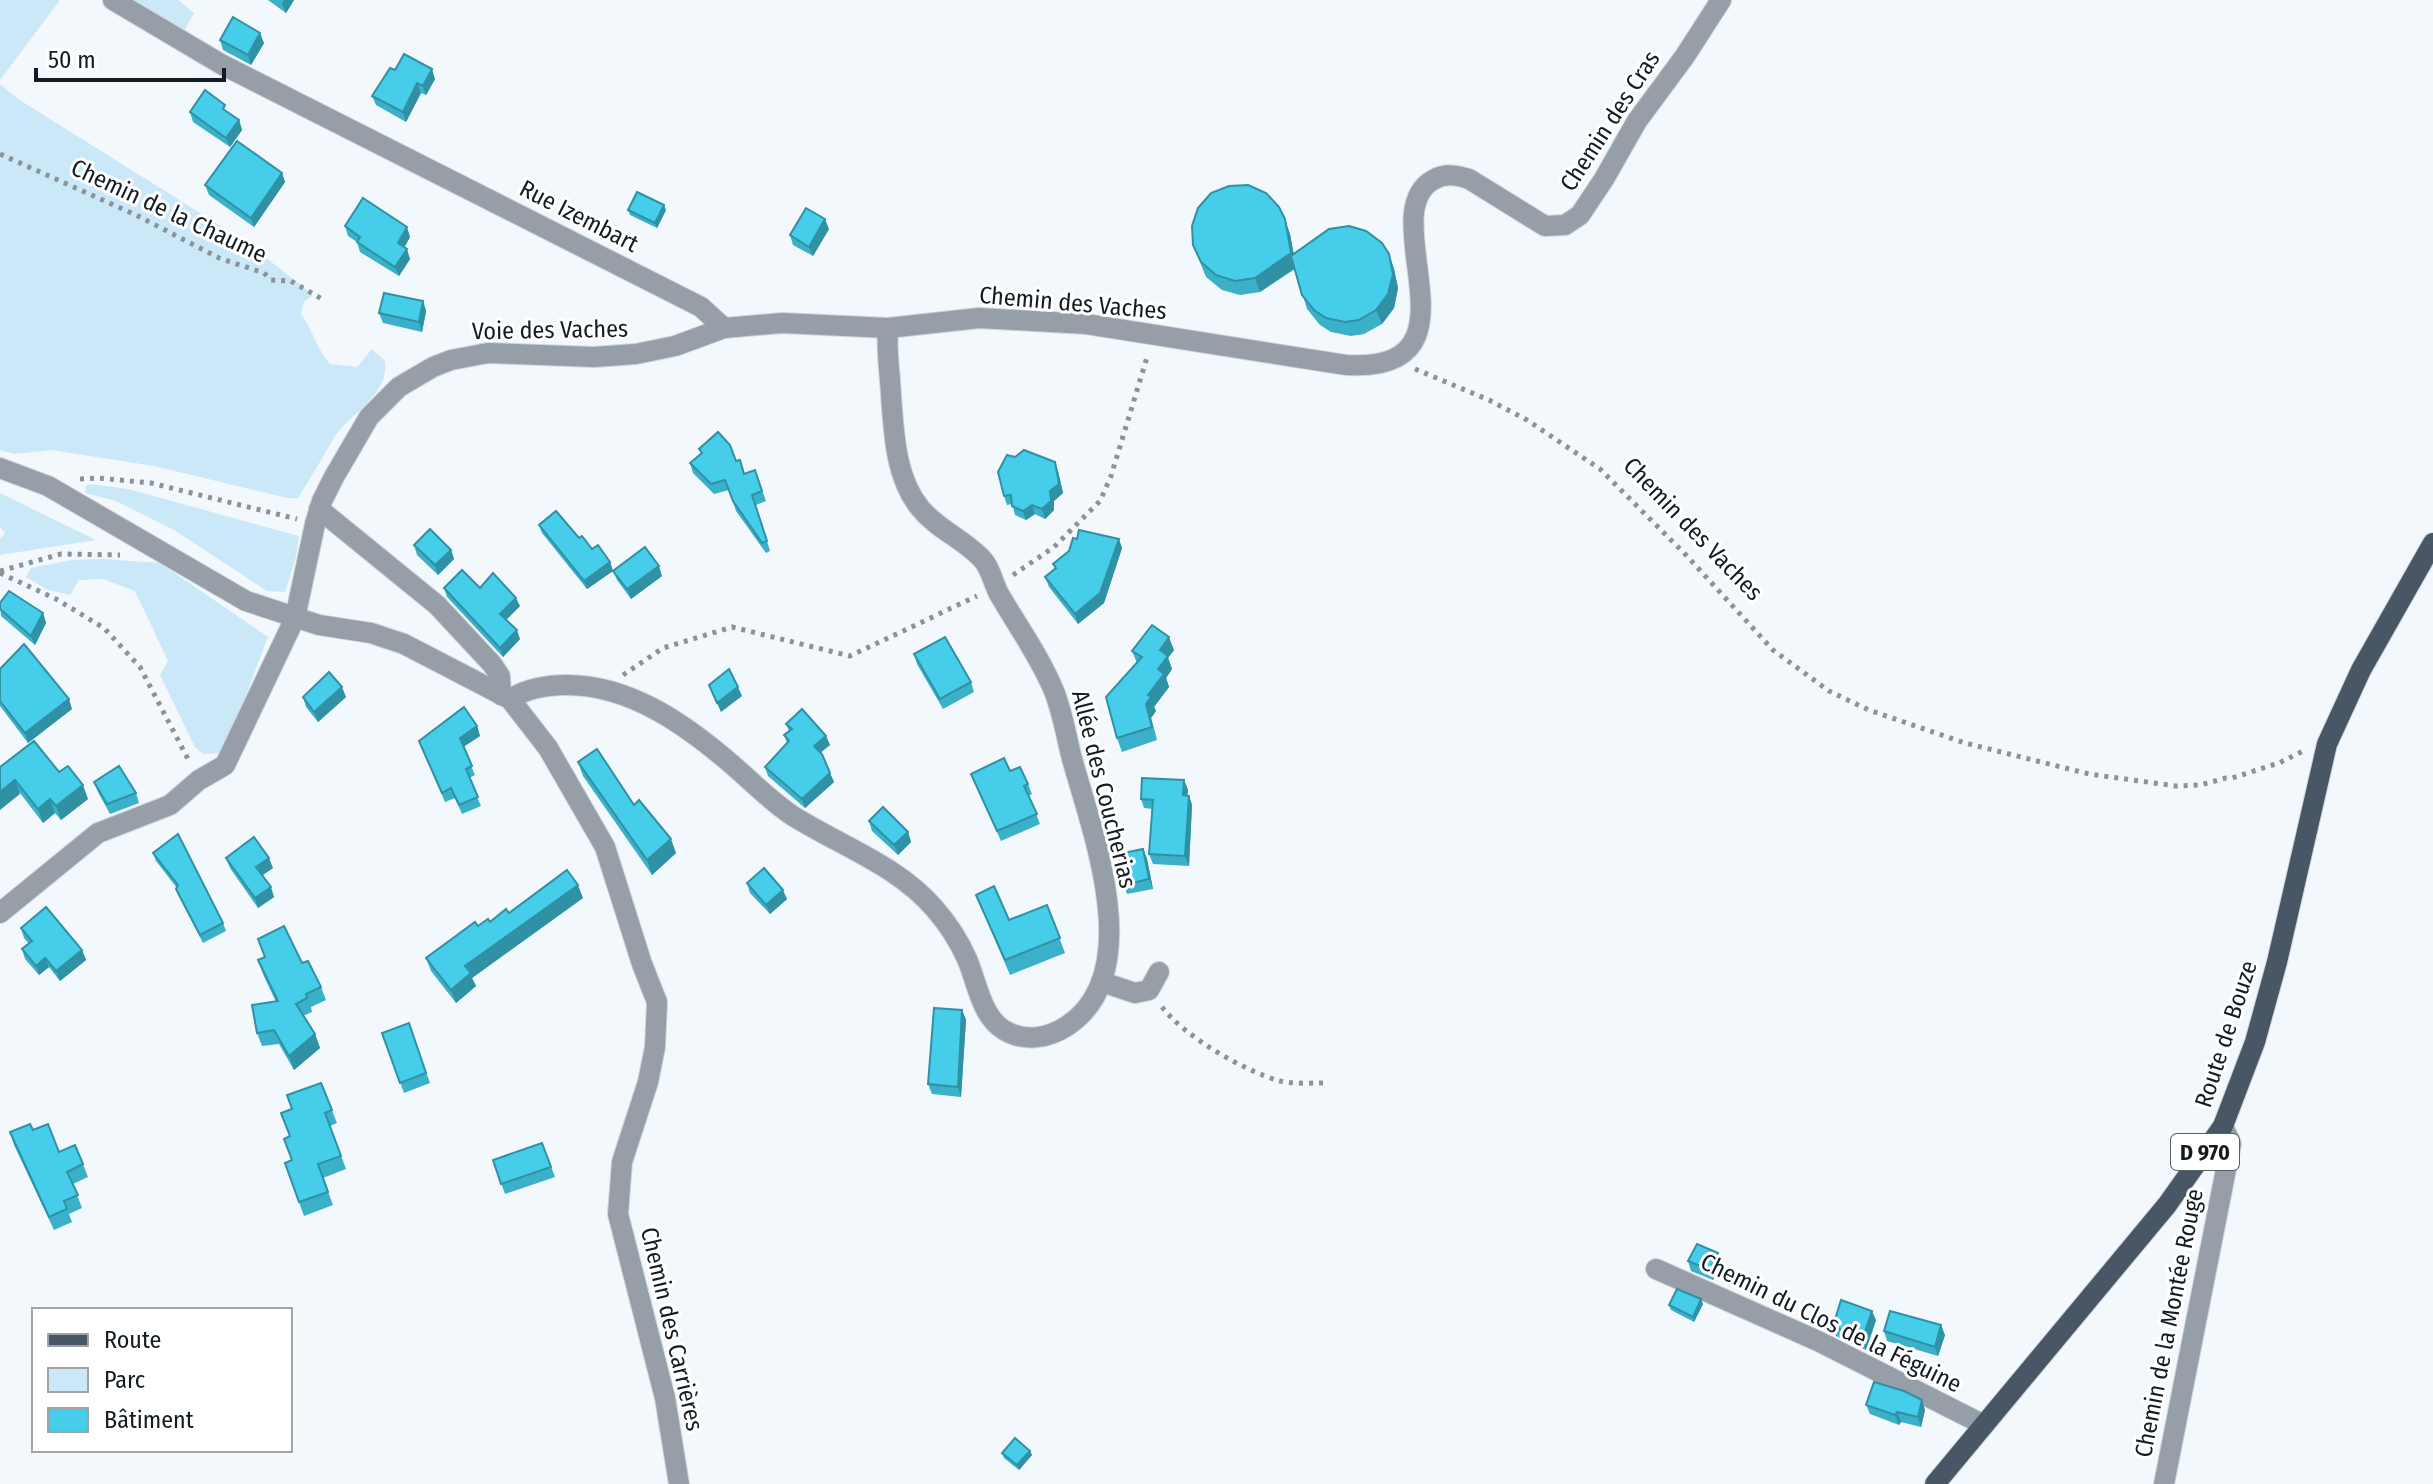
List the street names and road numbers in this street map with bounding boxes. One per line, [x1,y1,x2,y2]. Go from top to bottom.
street label: Chemin des Cras [1554,46,1666,196]
street label: Chemin de la Chaume [67,153,271,269]
street label: Rue Izembart [515,174,643,258]
street label: Chemin des Vaches [978,281,1168,325]
street label: Voie des Vaches [472,315,628,345]
street label: Chemin des Vaches [1618,452,1768,606]
street label: Allée des Coucherias [1066,687,1142,891]
street label: Route de Bouze [2189,957,2263,1111]
road number: D 970 [2171,1134,2239,1170]
street label: Chemin de la Montée Rouge [2129,1186,2209,1460]
street label: Chemin des Carrières [635,1224,709,1434]
street label: Chemin du Clos de la Féguine [1696,1248,1966,1398]

